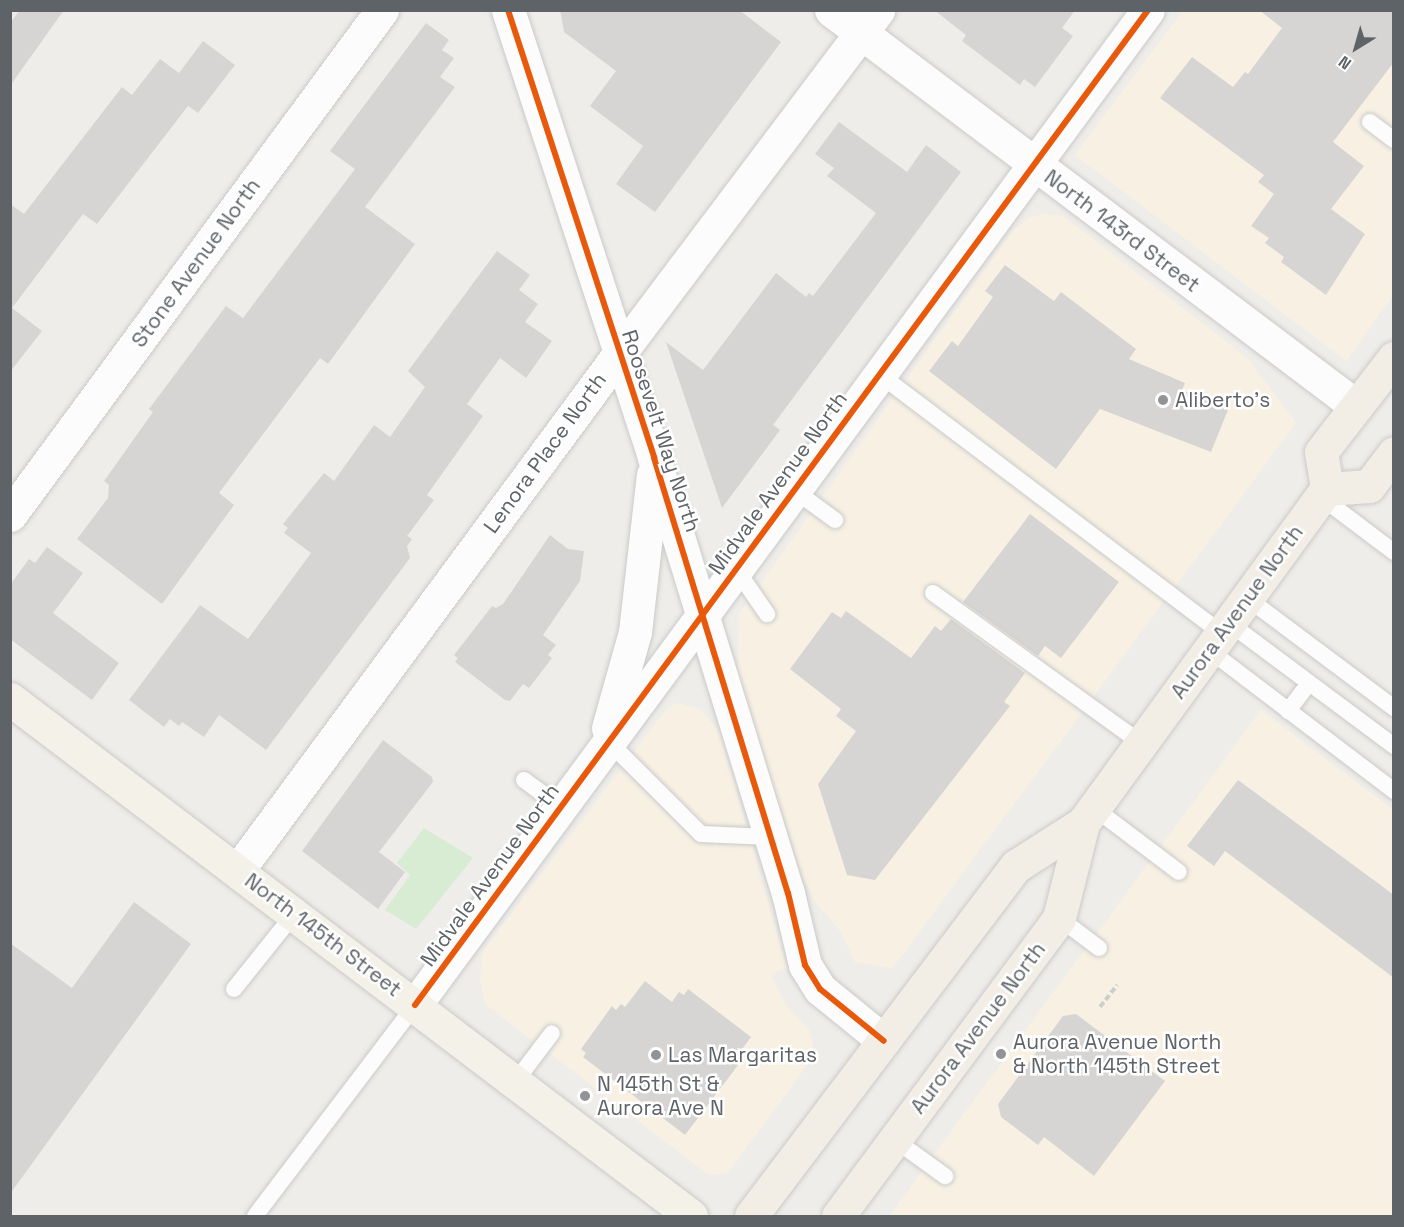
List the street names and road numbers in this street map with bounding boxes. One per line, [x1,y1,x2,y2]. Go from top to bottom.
street label: North 143rd Street [1039,164,1205,298]
street label: Stone Avenue North [126,174,266,352]
street label: Roosevelt Way North [616,327,706,535]
street label: Lenora Place North [478,368,612,538]
street label: Midvale Avenue North [703,387,853,579]
street label: Aurora Avenue North [1166,520,1308,704]
street label: Midvale Avenue North [415,779,565,971]
street label: North 145th Street [240,868,406,1002]
street label: Aurora Avenue North [905,937,1051,1119]

